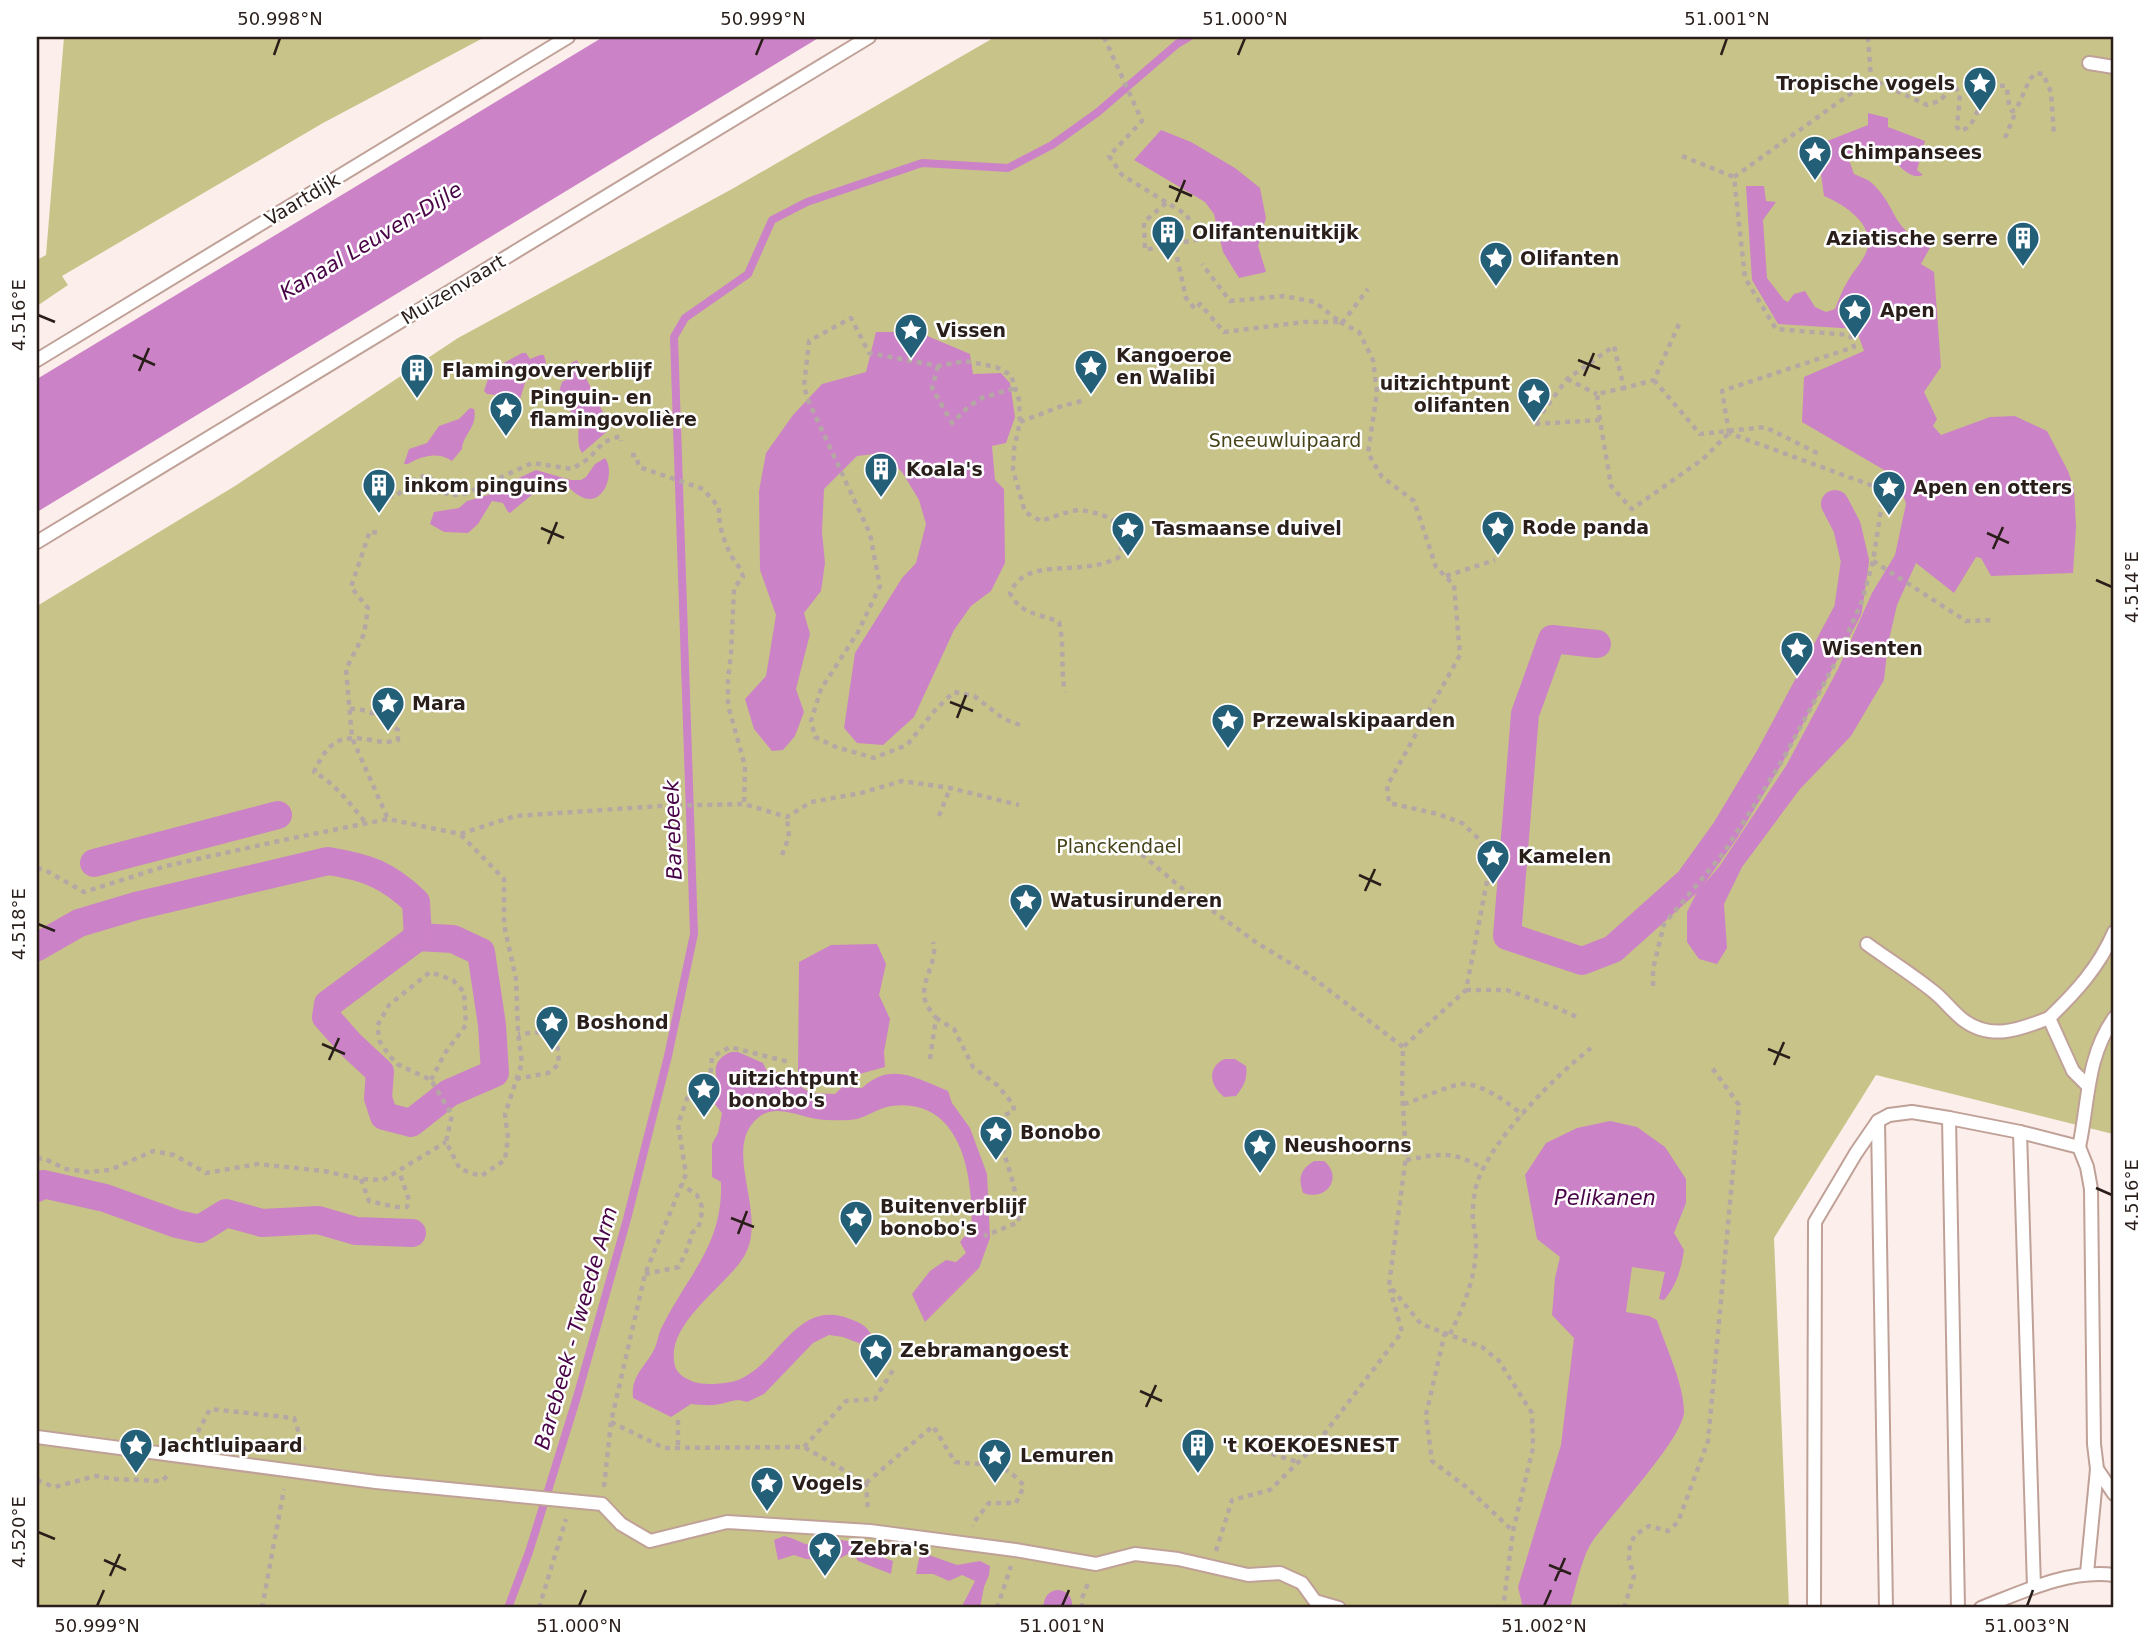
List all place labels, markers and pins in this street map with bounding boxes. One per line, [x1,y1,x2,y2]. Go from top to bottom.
place icon: Tropische vogels [1961,64,1999,113]
place label: Tropische vogels [1776,72,1955,94]
place icon: Chimpansees [1796,133,1834,182]
place label: Chimpansees [1840,141,1982,163]
building icon: Olifantenuitkijk [1149,213,1187,262]
building icon: Aziatische serre [2004,219,2042,268]
place label: Olifantenuitkijk [1192,221,1359,243]
place label: Aziatische serre [1826,227,1998,249]
place icon: Olifanten [1477,239,1515,288]
place label: Olifanten [1520,247,1619,269]
place icon: Apen [1836,291,1874,340]
place label: Apen [1880,299,1935,321]
place icon: Vissen [892,311,930,360]
place label: Vissen [936,319,1006,341]
place label: Kangoeroe en Walibi [1116,344,1232,388]
place icon: Kangoeroe en Walibi [1072,347,1110,396]
building icon: Flamingoververblijf [398,351,436,400]
place label: Flamingoververblijf [442,359,652,381]
place label: uitzichtpunt olifanten [1380,372,1510,416]
place icon: uitzichtpunt olifanten [1515,375,1553,424]
place label: Pinguin- en flamingovolière [530,386,697,430]
place icon: Pinguin- en flamingovolière [487,389,525,438]
building icon: Koala's [862,450,900,499]
place label: Koala's [906,458,983,480]
building icon: inkom pinguins [360,466,398,515]
place icon: Apen en otters [1870,468,1908,517]
place label: inkom pinguins [404,474,568,496]
place label: Apen en otters [1913,476,2072,498]
place icon: Rode panda [1479,508,1517,557]
place icon: Tasmaanse duivel [1109,509,1147,558]
place label: Rode panda [1522,516,1649,538]
place label: Tasmaanse duivel [1152,517,1342,539]
place icon: Wisenten [1778,629,1816,678]
place label: Wisenten [1822,637,1923,659]
place icon: Mara [369,684,407,733]
place label: Mara [412,692,466,714]
place icon: Przewalskipaarden [1209,701,1247,750]
place label: Przewalskipaarden [1252,709,1455,731]
place icon: Kamelen [1474,837,1512,886]
place label: Kamelen [1518,845,1611,867]
place icon: Watusirunderen [1007,881,1045,930]
place label: Watusirunderen [1050,889,1222,911]
place icon: Boshond [533,1003,571,1052]
place label: Boshond [576,1011,669,1033]
place label: uitzichtpunt bonobo's [728,1067,858,1111]
place icon: uitzichtpunt bonobo's [685,1070,723,1119]
place icon: Bonobo [977,1113,1015,1162]
place label: Bonobo [1020,1121,1101,1143]
place icon: Neushoorns [1241,1126,1279,1175]
place label: Neushoorns [1284,1134,1411,1156]
place label: Buitenverblijf bonobo's [880,1195,1027,1239]
place icon: Buitenverblijf bonobo's [837,1198,875,1247]
place icon: Zebramangoest [857,1331,895,1380]
place label: Zebramangoest [900,1339,1069,1361]
place icon: Jachtluipaard [117,1426,155,1475]
building icon: 't KOEKOESNEST [1179,1426,1217,1475]
place label: Jachtluipaard [158,1434,303,1456]
place label: 't KOEKOESNEST [1222,1434,1399,1456]
place icon: Lemuren [976,1436,1014,1485]
place label: Lemuren [1020,1444,1114,1466]
place icon: Vogels [748,1464,786,1513]
place label: Vogels [792,1472,863,1494]
place icon: Zebra's [806,1529,844,1578]
place label: Zebra's [850,1537,930,1559]

